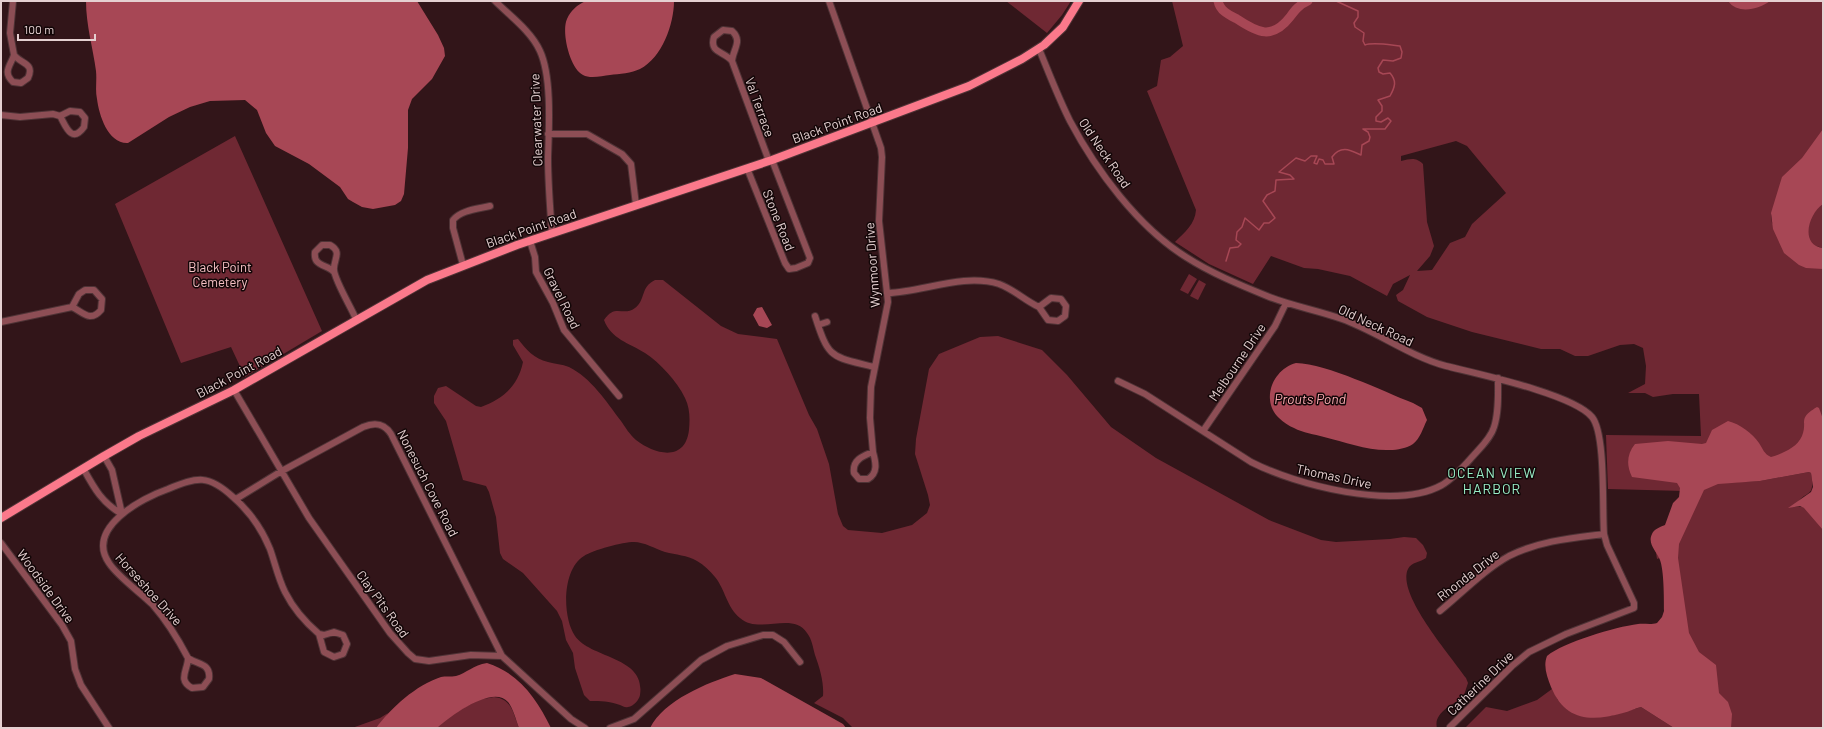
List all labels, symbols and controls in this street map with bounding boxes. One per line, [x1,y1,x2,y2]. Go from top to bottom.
scale bar [18,16,95,42]
text: 100 m [24,22,54,36]
street label: Clearwater Drive [526,73,546,167]
street label: Val Terrace [742,75,778,139]
street label: Black Point Road [790,99,884,147]
street label: Old Neck Road [1076,115,1134,191]
street label: Stone Road [760,187,798,253]
street label: Black Point Road [484,205,578,251]
street label: Wynmoor Drive [861,222,883,308]
park label: Black Point Cemetery [188,259,252,290]
street label: Gravel Road [540,265,584,331]
street label: Old Neck Road [1336,301,1416,349]
street label: Melbourne Drive [1205,320,1269,404]
street label: Black Point Road [193,343,285,401]
water label: Prouts Pond [1274,390,1346,407]
street label: Nonesuch Cove Road [394,427,462,539]
street label: Thomas Drive [1295,460,1373,492]
district label: OCEAN VIEW HARBOR [1447,464,1537,497]
street label: Woodside Drive [14,546,78,626]
street label: Rhonda Drive [1434,546,1502,604]
street label: Horseshoe Drive [112,549,186,629]
street label: Clay Pits Road [353,567,413,641]
street label: Catherine Drive [1443,647,1517,719]

